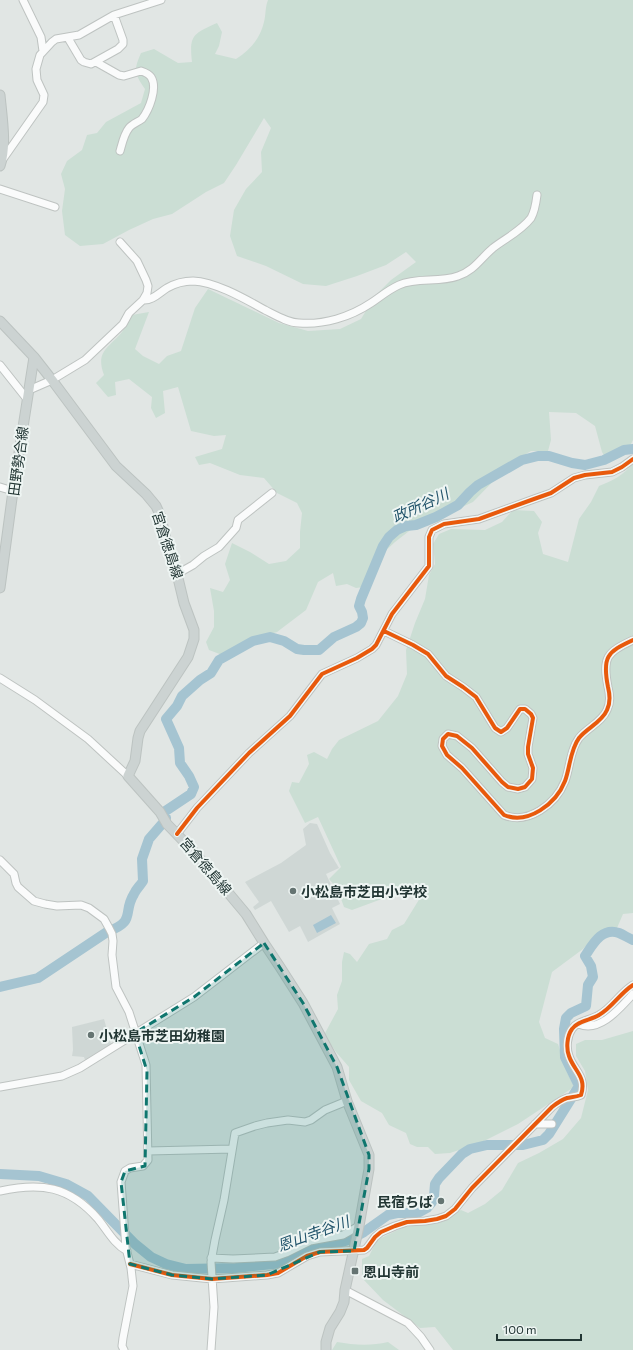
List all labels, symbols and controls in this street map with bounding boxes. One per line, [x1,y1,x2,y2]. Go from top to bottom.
street label: 田野勢合線 [5,425,31,497]
water label: 政所谷川 [389,483,453,526]
street label: 宮倉徳島線 [149,509,187,581]
street label: 宮倉徳島線 [177,834,235,898]
place label: 小松島市芝田小学校 [301,883,427,900]
marker: 小松島市芝田小学校 [288,886,298,896]
place label: 小松島市芝田幼稚園 [99,1027,225,1044]
marker: 小松島市芝田幼稚園 [86,1030,96,1040]
place label: 民宿ちば [377,1193,433,1210]
marker: 民宿ちば [436,1196,446,1206]
water label: 恩山寺谷川 [275,1211,353,1254]
place label: 恩山寺前 [363,1263,419,1280]
marker: 恩山寺前 [350,1266,360,1276]
scale bar [497,1316,581,1342]
text: 100 m [503,1322,537,1336]

